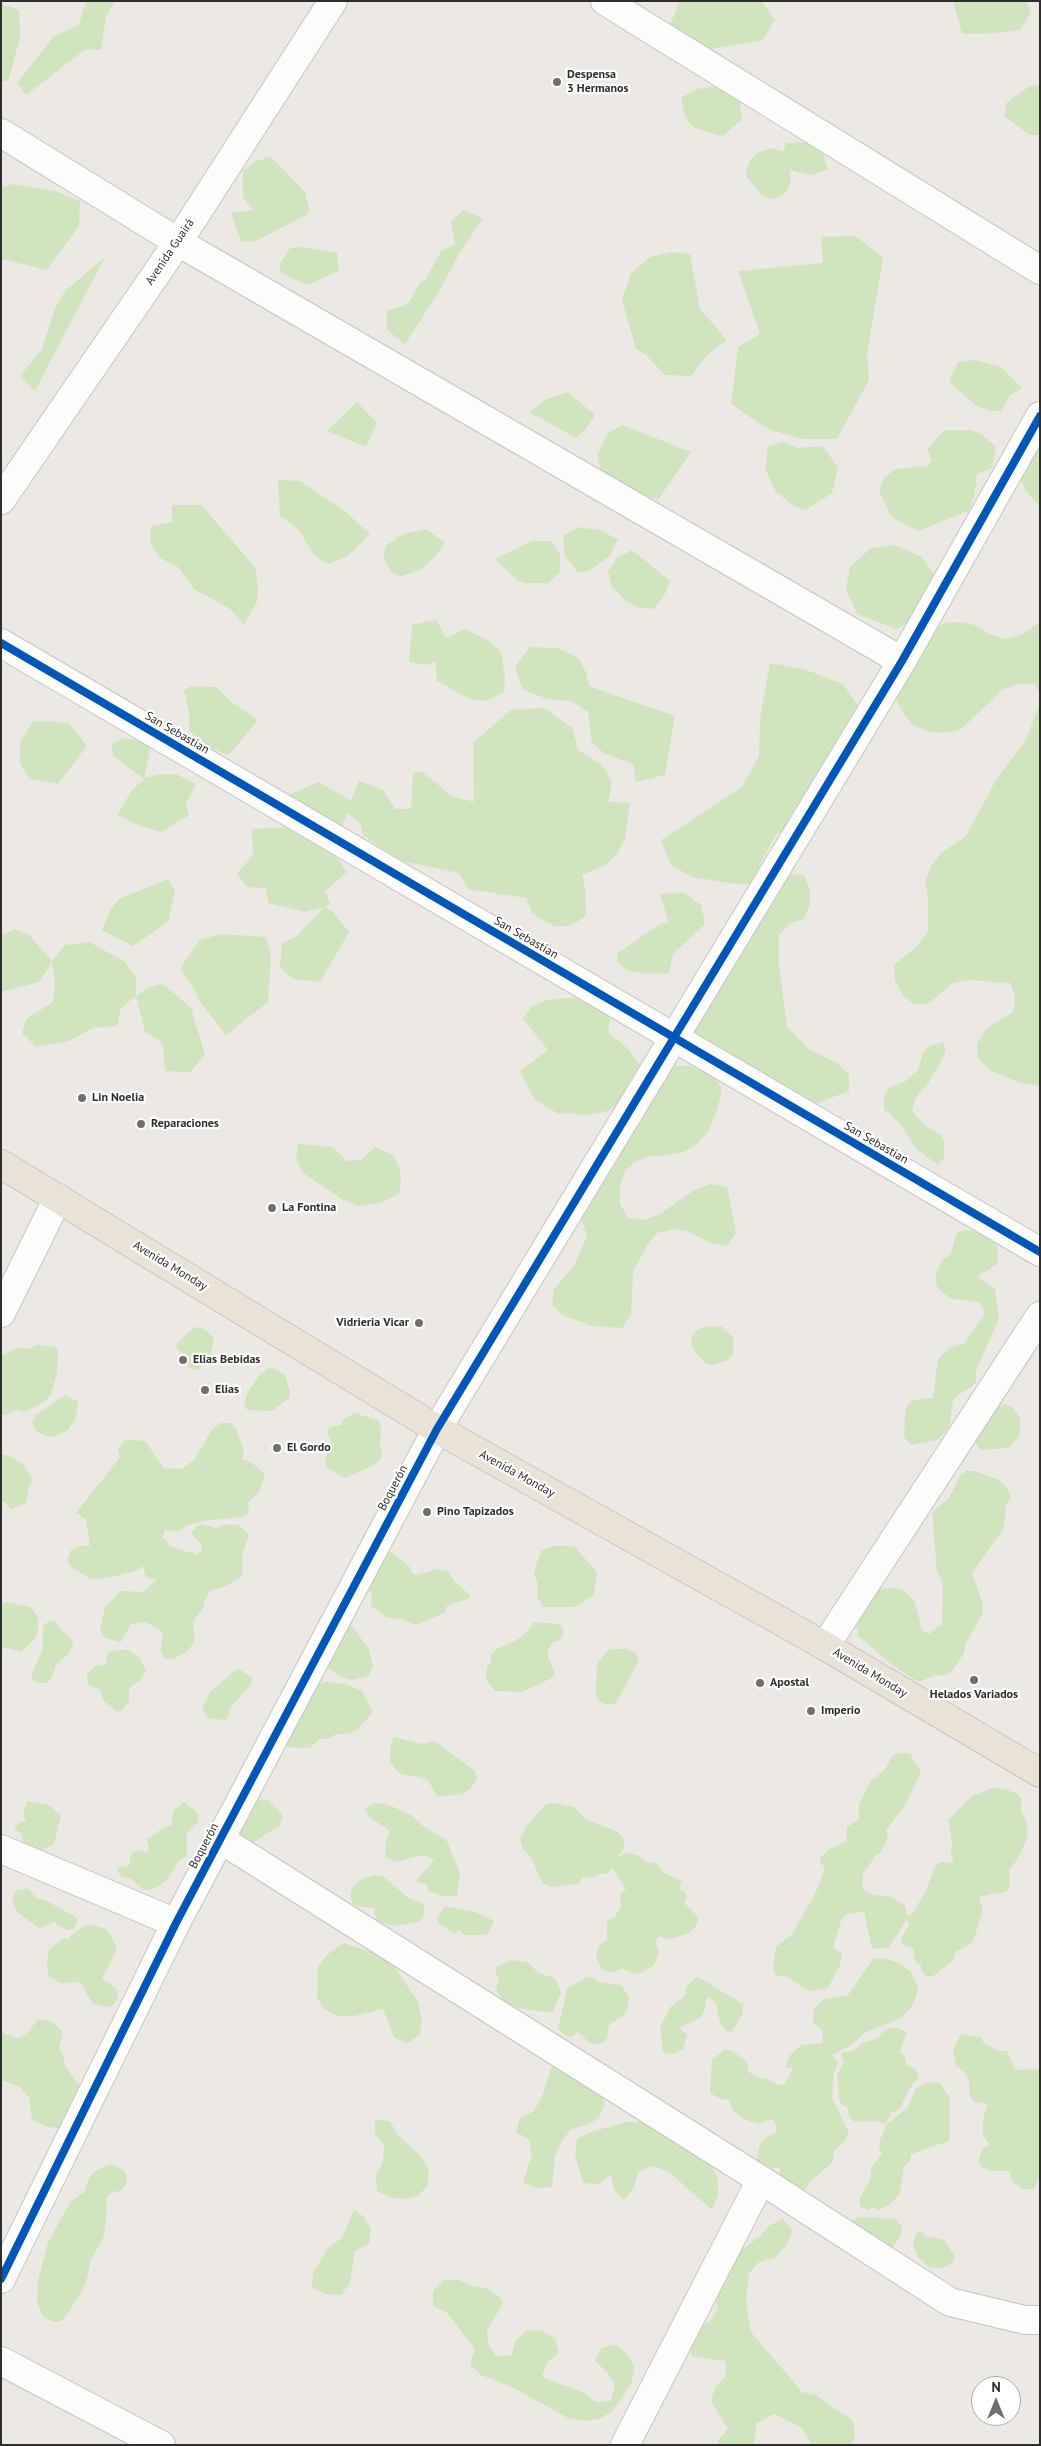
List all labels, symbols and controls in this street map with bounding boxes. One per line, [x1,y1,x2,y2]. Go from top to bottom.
place label: Despensa 3 Hermanos [567,68,629,96]
marker: Despensa 3 Hermanos [551,76,563,88]
street label: Avenida Guairá [143,216,197,288]
street label: San Sebastian [142,709,212,757]
street label: San Sebastian [491,914,561,962]
place label: Lin Noelia [92,1091,144,1105]
marker: Lin Noelia [76,1092,88,1104]
place label: Reparaciones [151,1117,219,1131]
marker: Reparaciones [135,1118,147,1130]
street label: San Sebastian [841,1119,911,1167]
place label: La Fontina [282,1201,336,1215]
marker: La Fontina [266,1202,278,1214]
street label: Avenida Monday [130,1238,210,1294]
place label: Vidrieria Vicar [336,1316,409,1330]
marker: Vidrieria Vicar [413,1317,425,1329]
place label: Elias Bebidas [193,1353,260,1367]
marker: Elias Bebidas [177,1354,189,1366]
place label: Elias [215,1383,239,1397]
marker: Elias [199,1384,211,1396]
place label: El Gordo [287,1441,331,1455]
marker: El Gordo [271,1442,283,1454]
street label: Avenida Monday [477,1447,557,1501]
street label: Boquerón [375,1463,411,1513]
place label: Pino Tapizados [437,1505,514,1519]
marker: Pino Tapizados [421,1506,433,1518]
street label: Avenida Monday [830,1645,910,1701]
marker: Helados Variados [968,1674,980,1686]
place label: Apostal [770,1676,809,1690]
marker: Apostal [754,1677,766,1689]
place label: Helados Variados [930,1688,1018,1702]
place label: Imperio [821,1704,861,1718]
marker: Imperio [805,1705,817,1717]
street label: Boquerón [186,1821,222,1871]
north arrow [971,2376,1021,2426]
text: N [991,2378,1001,2396]

